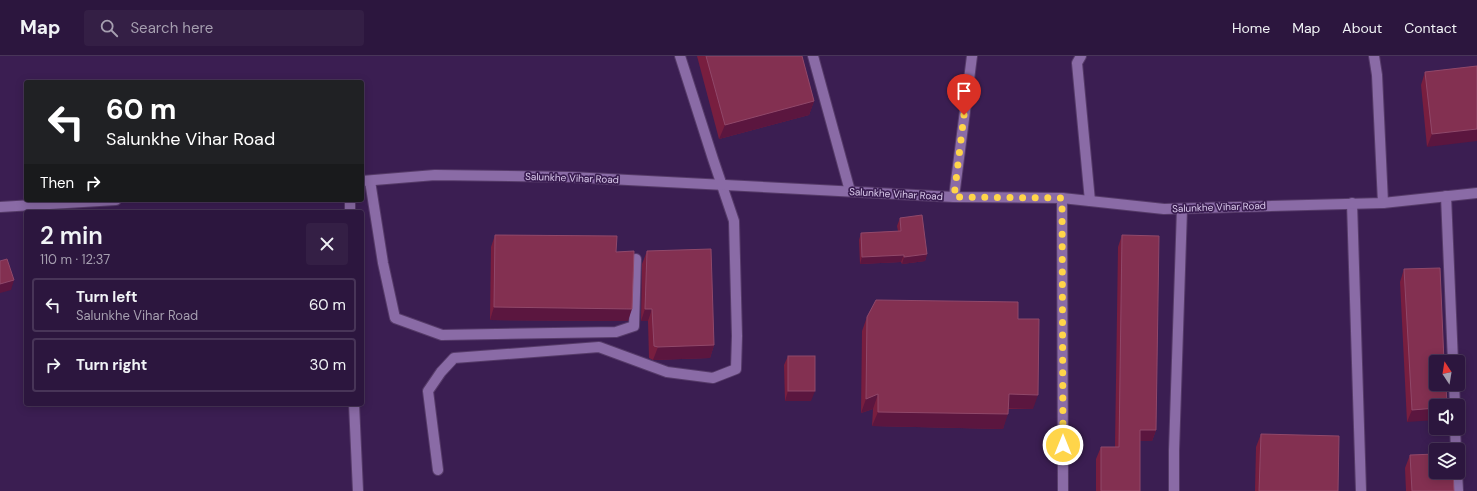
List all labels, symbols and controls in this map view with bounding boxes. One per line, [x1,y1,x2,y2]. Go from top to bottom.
search box [84,10,364,46]
text: Map [20,15,60,40]
icon: search [98,17,120,39]
text: Search here [130,18,213,38]
text: Home [1232,19,1270,37]
text: Map [1292,19,1320,37]
text: About [1342,19,1382,37]
text: Contact [1404,19,1457,37]
pin [947,74,981,115]
icon: arrive [953,80,975,102]
text: 60 m [106,91,176,128]
icon: left [40,96,92,148]
text: Salunkhe Vihar Road [106,127,275,151]
street label: Salunkhe Vihar Road [525,170,619,186]
icon: right [82,172,104,194]
text: Then [40,173,74,193]
street label: Salunkhe Vihar Road [849,185,943,203]
street label: Salunkhe Vihar Road [1172,199,1266,215]
text: 2 min [40,220,103,251]
button: close [306,223,348,265]
text: 110 m · 12:37 [40,251,110,268]
text: Turn left [76,287,137,307]
icon: left [42,294,64,316]
text: 60 m [309,295,346,315]
text: Salunkhe Vihar Road [76,307,198,324]
icon: right [42,354,64,376]
text: Turn right [76,355,147,375]
text: 30 m [310,355,346,375]
north arrow [1429,355,1465,391]
map controls [1429,355,1465,479]
button: sound [1429,399,1465,435]
position arrow [1042,424,1084,466]
button: layers [1429,443,1465,479]

